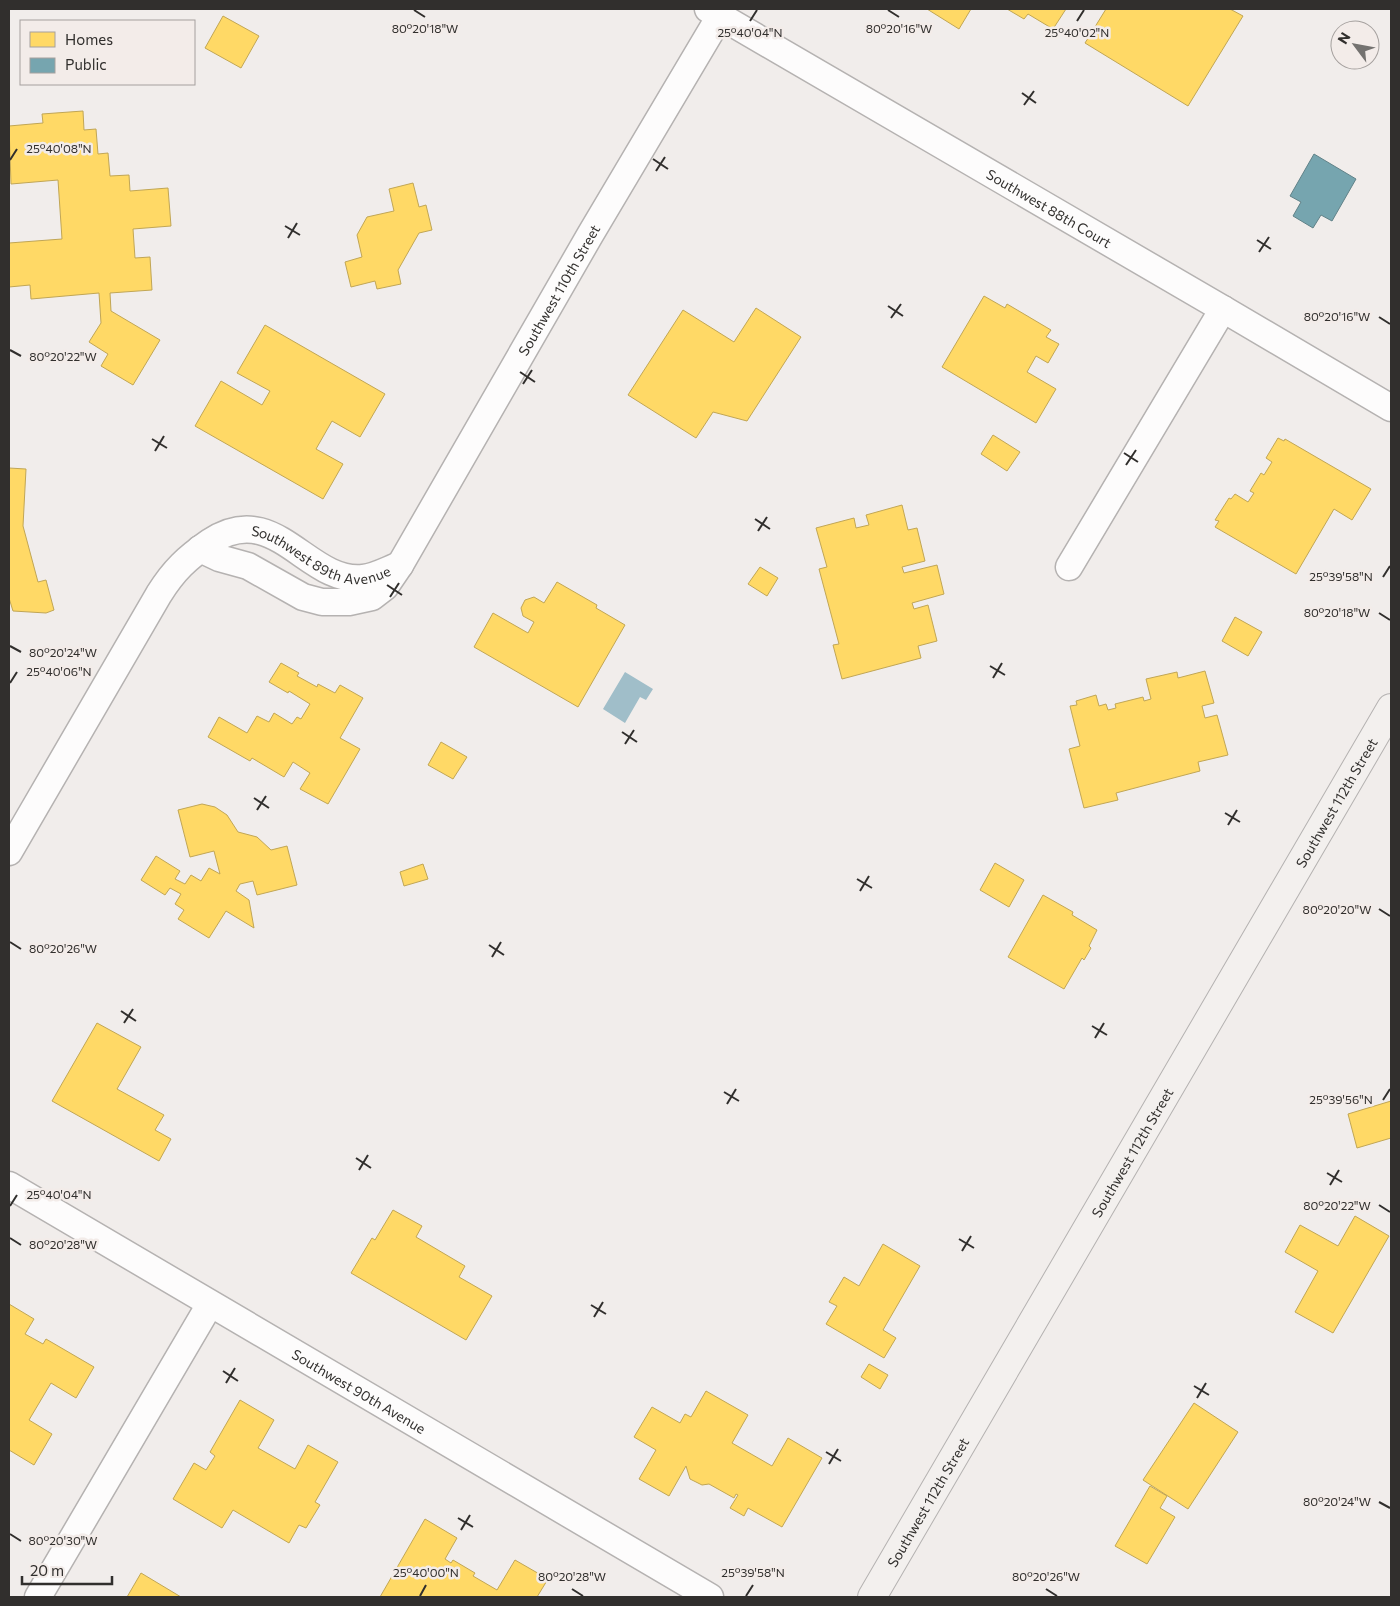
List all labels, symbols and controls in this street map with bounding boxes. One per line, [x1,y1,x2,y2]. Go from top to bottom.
legend [20,20,195,85]
north arrow [1330,20,1380,70]
text: 80°20'18"W [392,21,458,35]
text: 80°20'16"W [866,21,932,35]
text: 25°40'04"N [717,25,783,39]
text: 25°40'02"N [1045,25,1109,39]
text: N [1334,29,1354,47]
text: Homes [65,30,113,48]
text: Public [65,55,107,73]
text: 25°40'08"N [26,141,92,155]
street label: Southwest 88th Court [984,165,1115,251]
street label: Southwest 110th Street [514,221,603,358]
text: 80°20'16"W [1304,309,1370,323]
text: 80°20'22"W [29,349,97,363]
street label: Southwest 89th Avenue [250,521,393,587]
text: 25°39'58"N [1309,569,1373,583]
text: 80°20'18"W [1304,605,1370,619]
text: 80°20'24"W [29,645,97,659]
text: 25°40'06"N [26,664,92,678]
street label: Southwest 112th Street [1291,734,1380,870]
text: 80°20'20"W [1303,902,1371,916]
text: 80°20'26"W [29,941,97,955]
street label: Southwest 112th Street [1087,1084,1176,1220]
text: 25°39'56"N [1309,1092,1373,1106]
text: 25°40'04"N [26,1187,92,1201]
text: 80°20'22"W [1303,1198,1371,1212]
text: 80°20'28"W [29,1237,97,1251]
street label: Southwest 90th Avenue [289,1345,429,1437]
street label: Southwest 112th Street [883,1434,972,1570]
text: 80°20'24"W [1303,1494,1371,1508]
text: 80°20'30"W [29,1533,98,1547]
scale bar [22,1554,112,1586]
text: 20 m [30,1561,64,1579]
text: 25°40'00"N [393,1565,459,1579]
text: 25°39'58"N [721,1565,785,1579]
text: 80°20'28"W [538,1569,606,1583]
text: 80°20'26"W [1012,1569,1080,1583]

